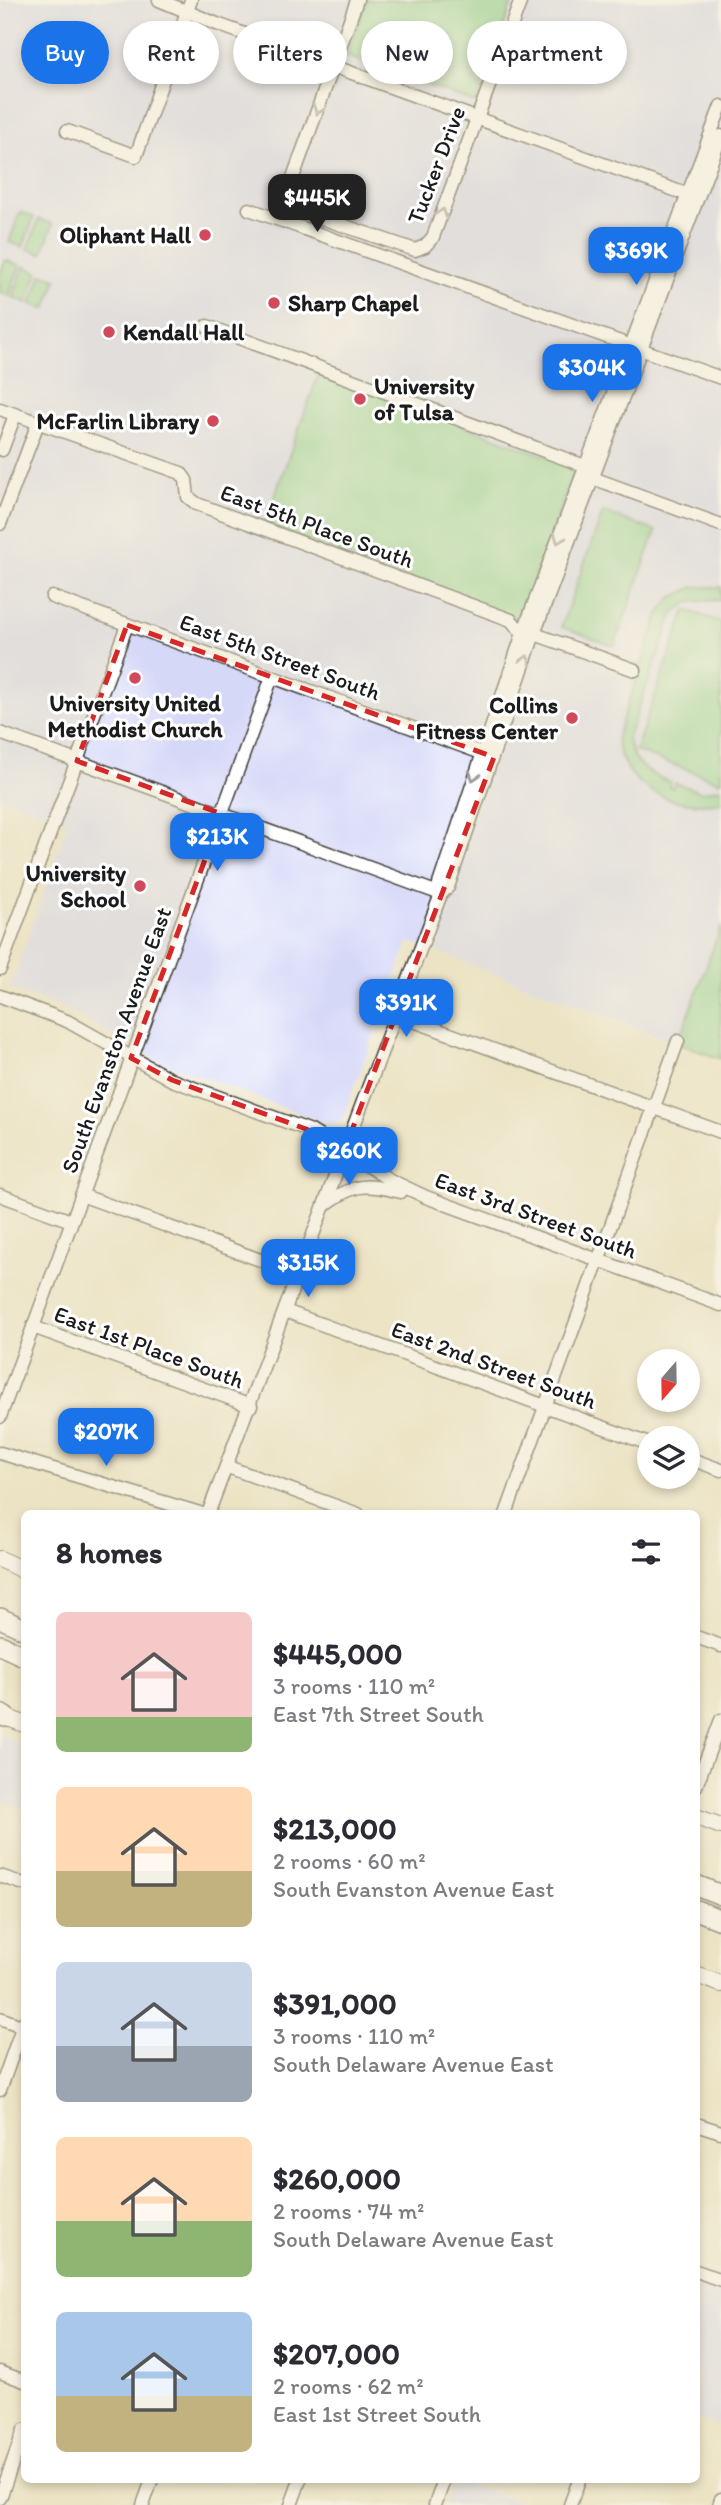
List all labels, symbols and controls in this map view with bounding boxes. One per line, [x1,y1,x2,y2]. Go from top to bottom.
chip: Buy [21,21,109,84]
chip: Rent [123,21,219,84]
chip: Filters [233,21,347,84]
chip: New [361,21,453,84]
chip: Apartment [467,21,627,84]
street label: Tucker Drive [401,102,471,228]
one-way arrow [312,104,326,116]
pin: $445K [268,174,366,234]
text: $445K [284,183,350,211]
one-way arrow [434,207,448,219]
place label: Oliphant Hall [59,221,191,249]
marker: Oliphant Hall [197,227,213,243]
pin: $369K [587,228,685,287]
text: $369K [604,236,668,264]
place label: Sharp Chapel [288,289,419,317]
marker: Sharp Chapel [266,295,282,311]
place label: Kendall Hall [123,318,245,346]
marker: Kendall Hall [101,324,117,340]
pin: $304K [543,344,641,404]
text: $304K [559,353,625,381]
place label: University of Tulsa [374,372,475,426]
marker: University of Tulsa [352,391,368,407]
place label: McFarlin Library [37,407,199,435]
marker: McFarlin Library [205,413,221,429]
street label: East 5th Place South [217,478,417,574]
one-way arrow [553,532,567,544]
street label: East 5th Street South [176,608,384,706]
one-way arrow [518,654,532,667]
marker: University United Methodist Church [127,670,143,686]
place label: University United Methodist Church [47,689,223,743]
place label: Collins Fitness Center [416,691,559,745]
marker: Collins Fitness Center [564,710,580,726]
one-way arrow [468,769,482,782]
pin: $213K [168,814,266,873]
text: $213K [186,822,248,850]
place label: University School [26,859,126,913]
marker: University School [132,878,148,894]
street label: South Evanston Avenue East [55,903,177,1177]
pin: $391K [357,979,455,1039]
text: $391K [375,988,437,1016]
pin: $260K [300,1128,398,1187]
text: $260K [317,1136,381,1164]
street label: East 3rd Street South [431,1165,641,1265]
pin: $315K [259,1240,357,1299]
text: $315K [277,1248,339,1276]
street label: East 1st Place South [50,1300,248,1394]
street label: East 2nd Street South [388,1315,600,1415]
north arrow [637,1349,700,1412]
map controls [637,1349,700,1489]
pin: $207K [57,1408,155,1468]
text: $207K [74,1417,138,1445]
button: layers [637,1426,700,1489]
icon: filters [627,1533,665,1571]
text: 8 homes [56,1534,163,1571]
text: $445,000 [273,1635,403,1672]
icon: home [112,1640,196,1724]
text: 3 rooms · 110 m² [273,1672,435,1700]
text: East 7th Street South [273,1700,484,1728]
text: $213,000 [273,1810,397,1847]
icon: home [112,1815,196,1899]
text: 2 rooms · 60 m² [273,1847,426,1875]
text: South Evanston Avenue East [273,1875,554,1903]
text: $391,000 [273,1985,397,2022]
icon: home [112,1990,196,2074]
text: 3 rooms · 110 m² [273,2022,435,2050]
text: South Delaware Avenue East [273,2050,554,2078]
text: $260,000 [273,2160,401,2197]
icon: home [112,2165,196,2249]
text: 2 rooms · 74 m² [273,2197,425,2225]
text: South Delaware Avenue East [273,2225,554,2253]
text: $207,000 [273,2335,400,2372]
icon: home [112,2340,196,2424]
text: 2 rooms · 62 m² [273,2372,424,2400]
text: East 1st Street South [273,2400,481,2428]

